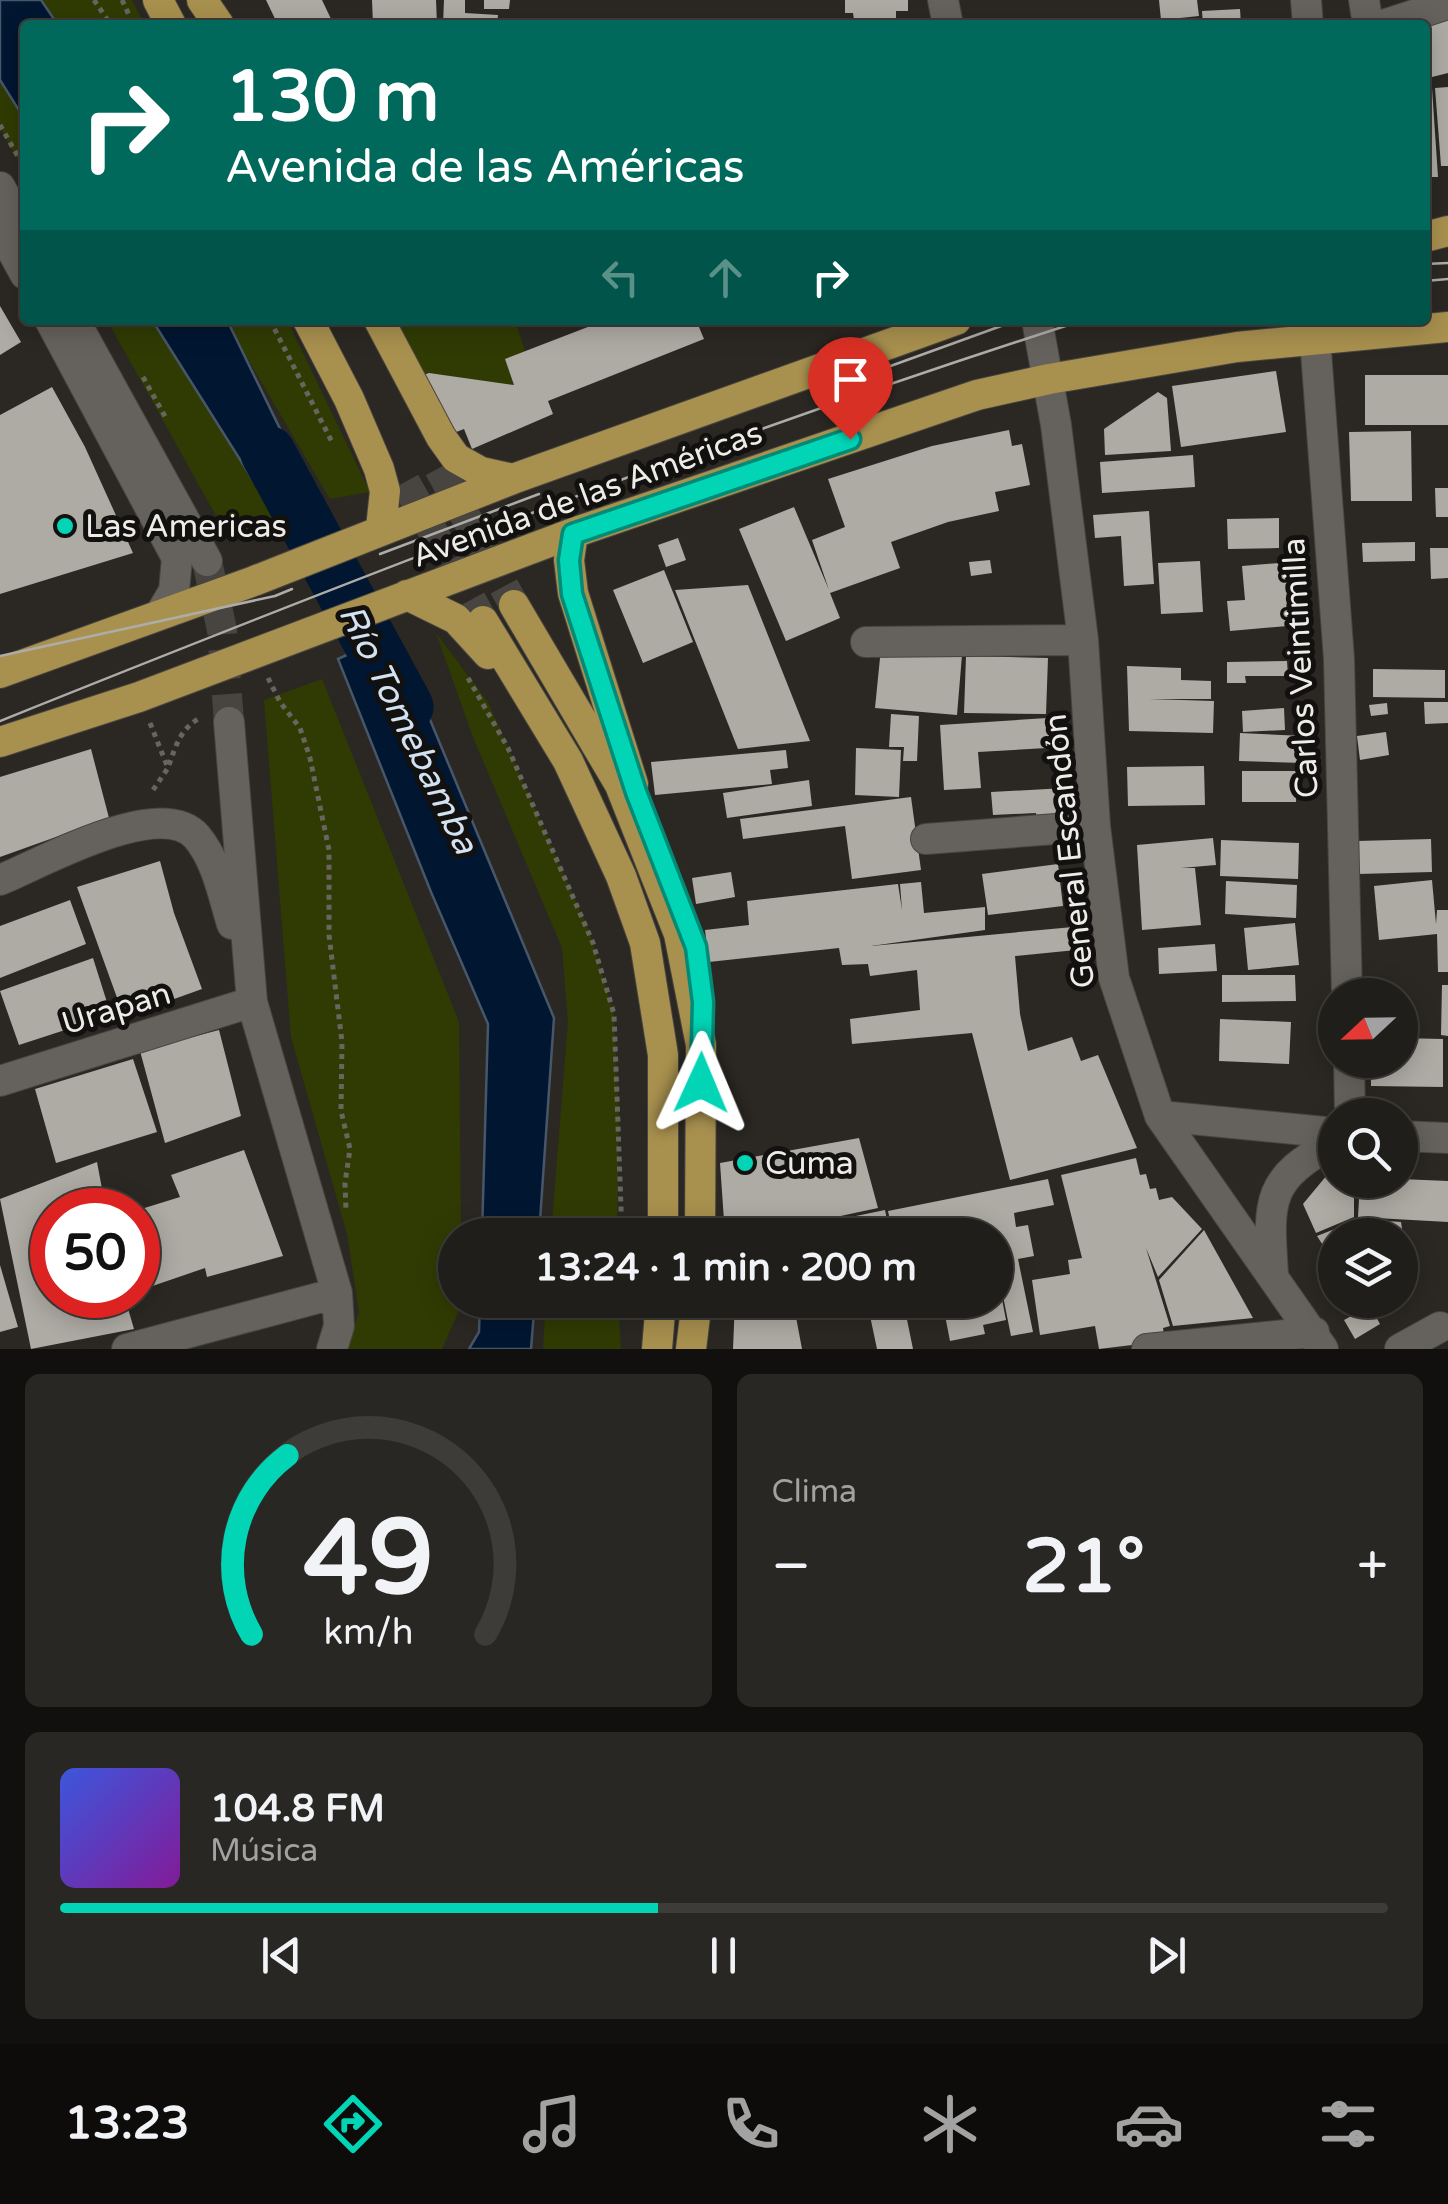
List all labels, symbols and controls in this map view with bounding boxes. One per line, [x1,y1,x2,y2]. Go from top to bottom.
text: 130 m [225,56,439,140]
icon: right [60,60,190,190]
text: Avenida de las Américas [225,141,745,195]
icon: left [593,250,648,305]
icon: ahead [698,250,753,305]
icon: right [803,250,858,305]
pin [808,337,893,440]
icon: arrive [823,352,878,407]
street label: Avenida de las Américas [407,414,767,576]
place label: Las Americas [85,508,287,546]
marker: Las Americas [54,515,76,537]
street label: Carlos Veintimilla [1275,537,1327,799]
water label: Río Tomebamba [330,598,487,862]
street label: General Escandón [1037,712,1103,990]
street label: Urapan [57,974,175,1043]
north arrow [1318,978,1418,1078]
map controls [1318,978,1418,1318]
position arrow [649,1031,753,1135]
button: search [1318,1098,1418,1198]
place label: Cuma [765,1145,854,1183]
marker: Cuma [734,1152,756,1174]
speed limit sign: 50 [30,1188,160,1318]
button: layers [1318,1218,1418,1318]
text: 13:24 · 1 min · 200 m [534,1245,917,1291]
text: Clima [772,1473,857,1511]
text: 49 [303,1497,434,1622]
text: 21° [1023,1522,1145,1612]
text: − [772,1534,811,1600]
text: + [1357,1534,1388,1600]
text: km/h [323,1611,413,1654]
text: 104.8 FM [210,1786,385,1832]
text: Música [210,1832,318,1870]
icon: previous [254,1928,309,1983]
icon: pause [696,1928,751,1983]
icon: next [1139,1928,1194,1983]
icon: directions [318,2089,388,2159]
icon: music [517,2089,587,2159]
icon: phone [716,2089,786,2159]
icon: climate [915,2089,985,2159]
icon: car [1114,2089,1184,2159]
icon: filters [1313,2089,1383,2159]
text: 13:23 [65,2097,189,2151]

